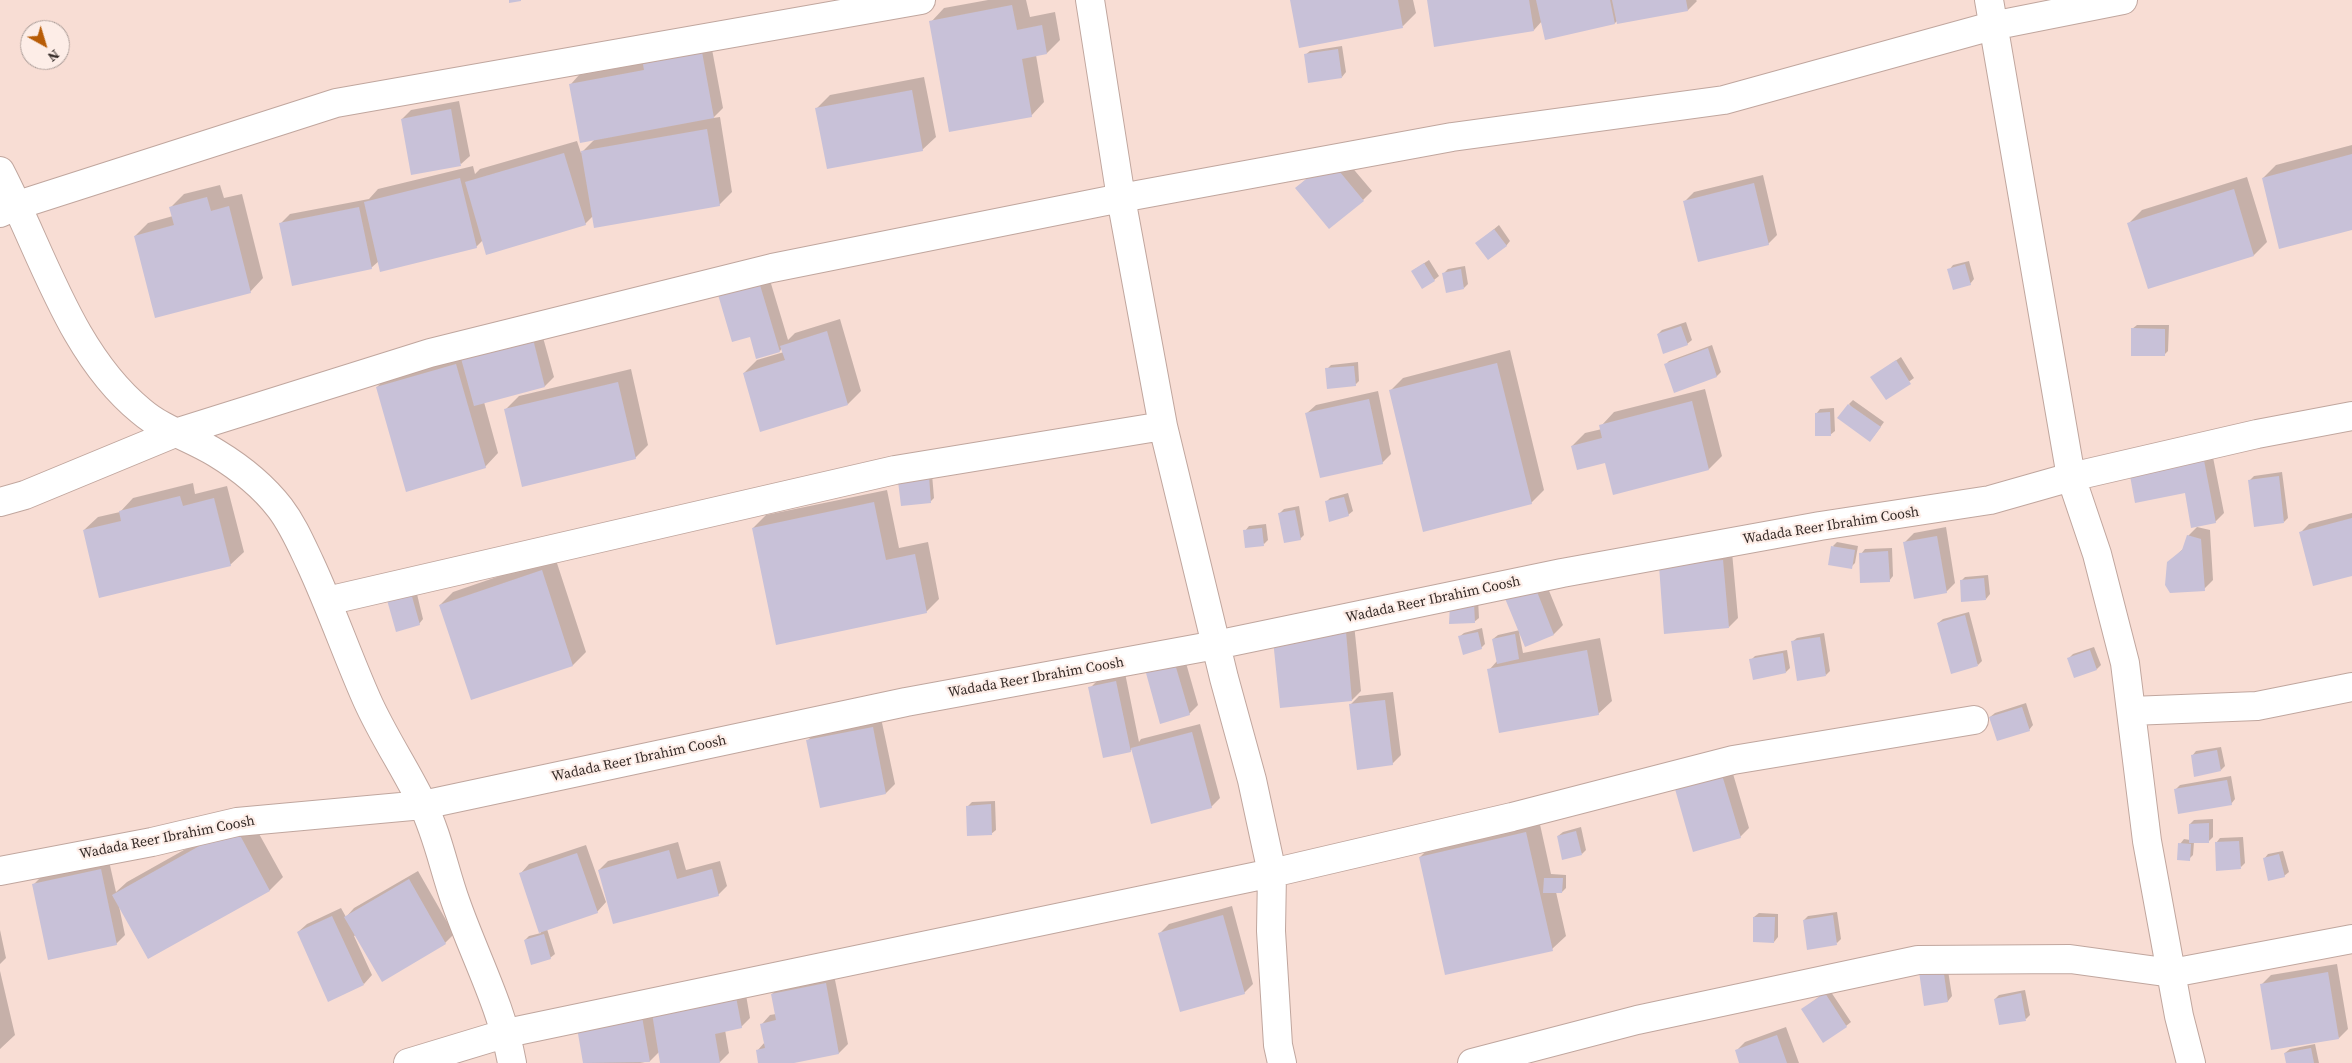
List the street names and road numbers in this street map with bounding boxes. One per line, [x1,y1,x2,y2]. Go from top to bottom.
street label: Wadada Reer Ibrahim Coosh [1742,504,1920,548]
street label: Wadada Reer Ibrahim Coosh [1344,573,1522,627]
street label: Wadada Reer Ibrahim Coosh [947,654,1125,702]
street label: Wadada Reer Ibrahim Coosh [550,732,728,786]
street label: Wadada Reer Ibrahim Coosh [78,813,256,863]

